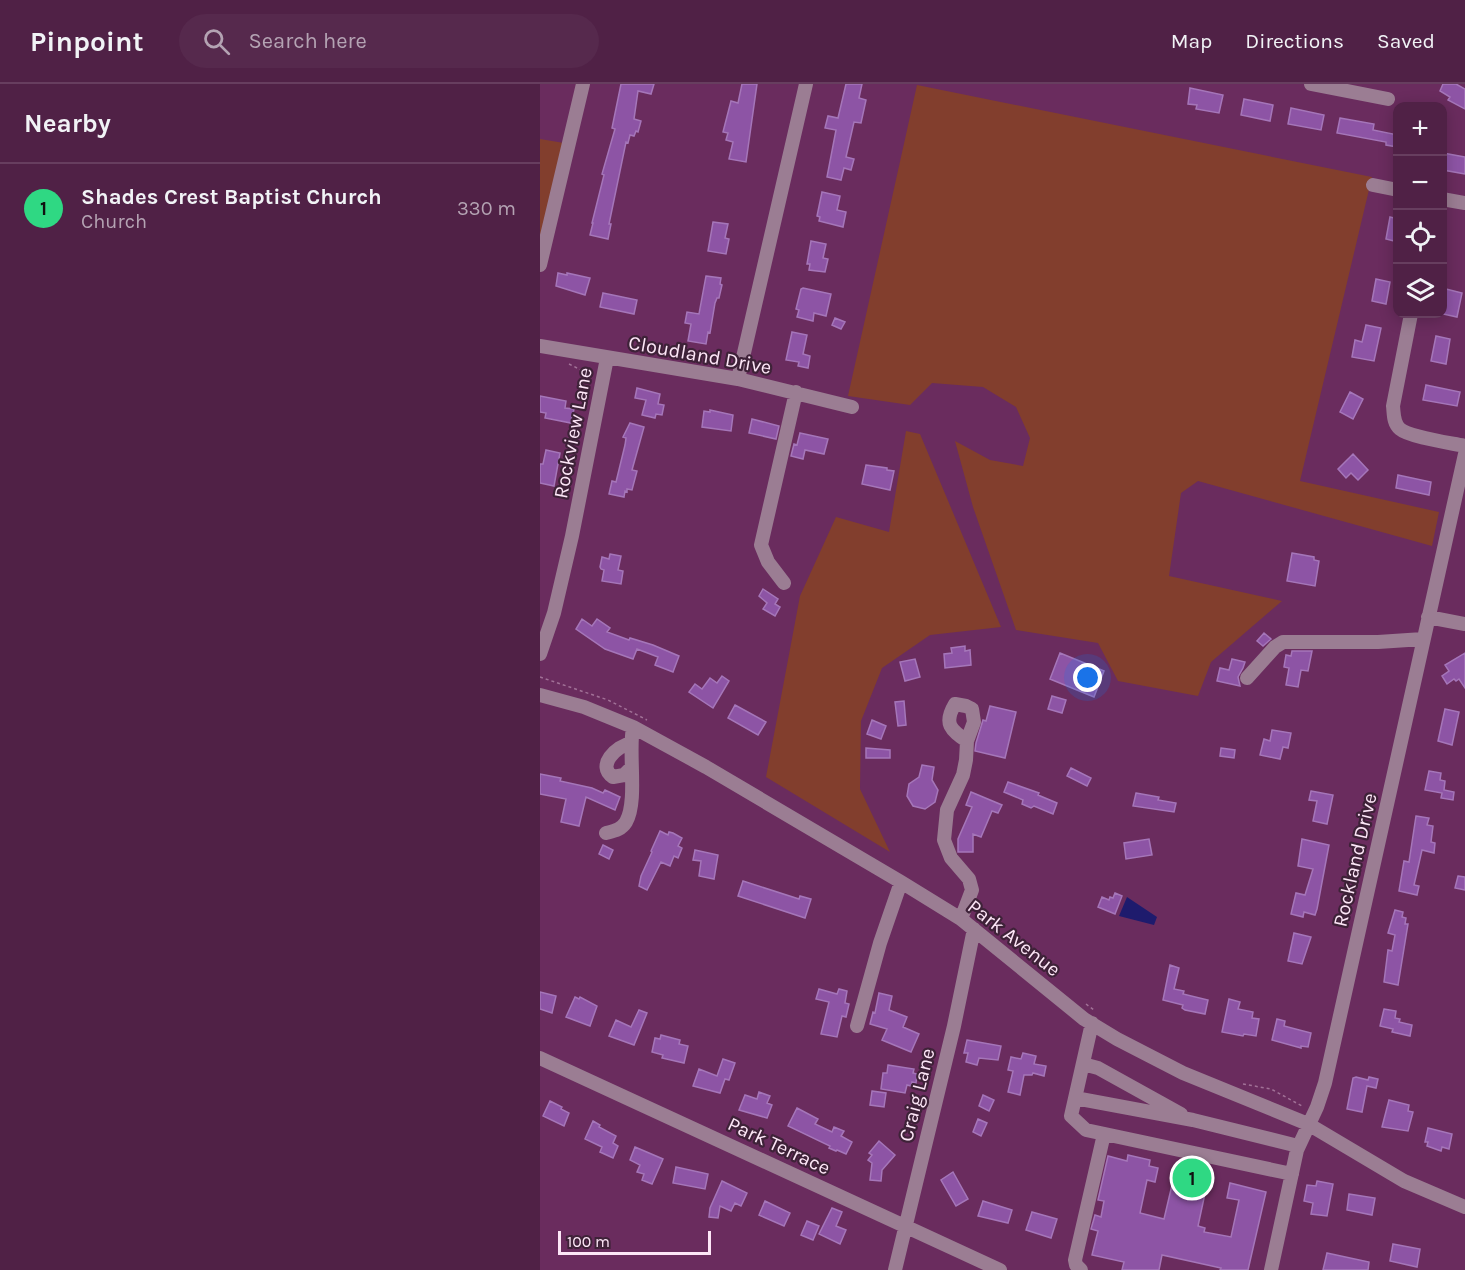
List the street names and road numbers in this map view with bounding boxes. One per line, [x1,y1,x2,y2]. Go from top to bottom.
street label: Cloudland Drive [627,331,773,379]
street label: Rockview Lane [549,366,597,500]
street label: Rockland Drive [1328,791,1382,929]
street label: Park Avenue [963,895,1065,981]
street label: Craig Lane [894,1046,940,1144]
street label: Park Terrace [724,1112,834,1180]

